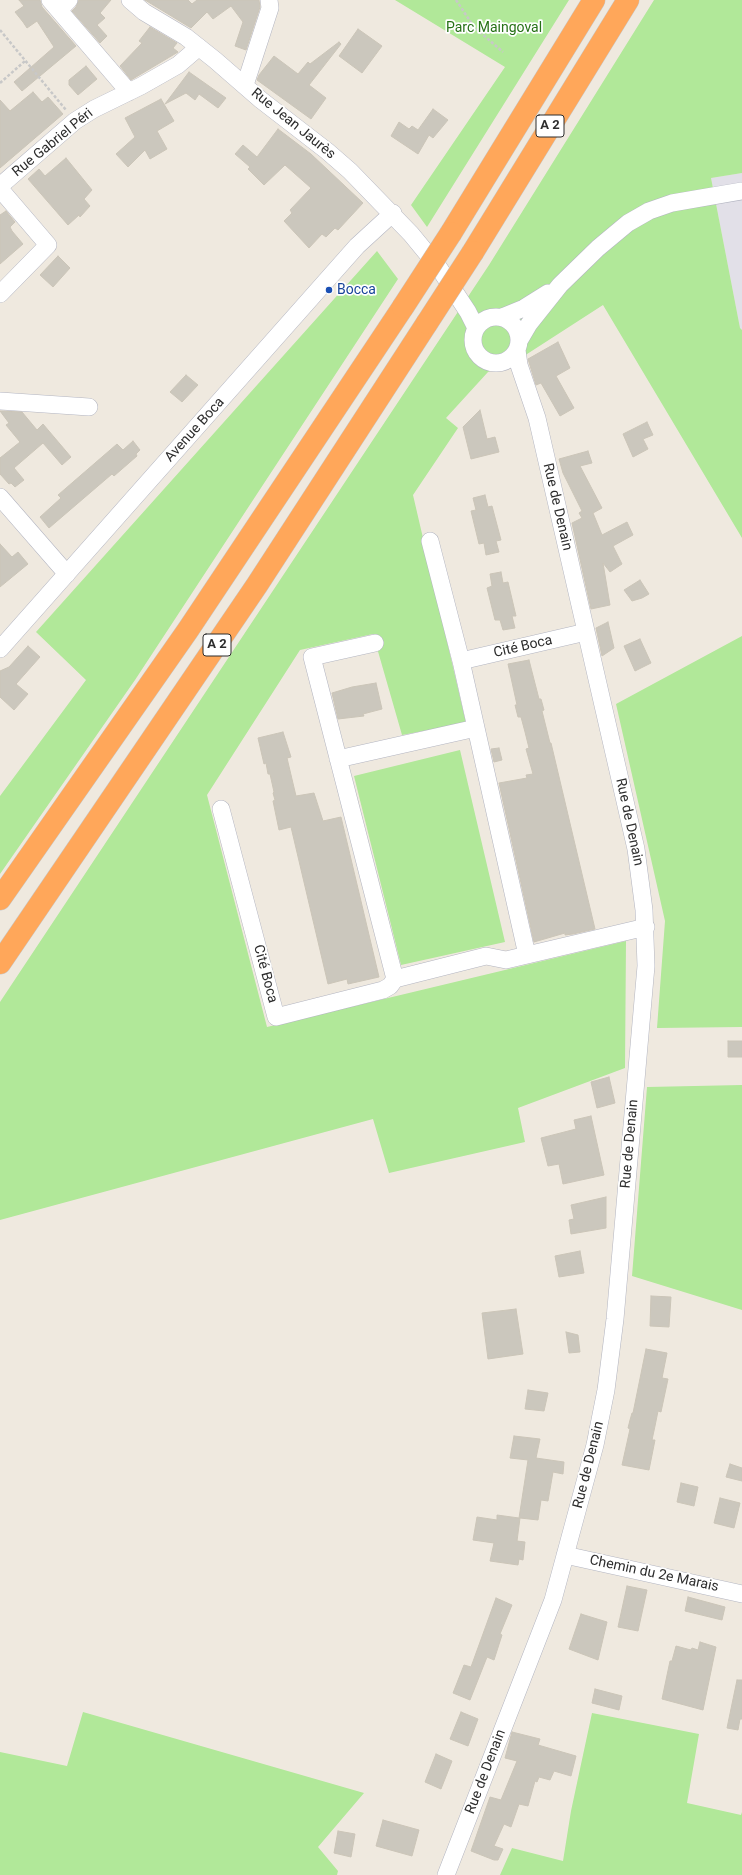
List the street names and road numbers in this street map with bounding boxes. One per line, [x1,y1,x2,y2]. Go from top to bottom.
street label: Rue Jean Jaurès [247,85,339,163]
street label: Rue Gabriel Péri [9,105,97,181]
road number: A 2 [536,115,564,137]
street label: Avenue Boca [162,394,228,466]
street label: Rue de Denain [539,462,575,552]
street label: Cité Boca [492,632,554,662]
road number: A 2 [203,634,231,656]
street label: Rue de Denain [612,777,646,867]
street label: Cité Boca [249,943,281,1005]
street label: Rue de Denain [618,1099,642,1189]
street label: Rue de Denain [570,1420,608,1510]
street label: Chemin du 2e Marais [588,1552,720,1596]
street label: Rue de Denain [462,1727,510,1817]

